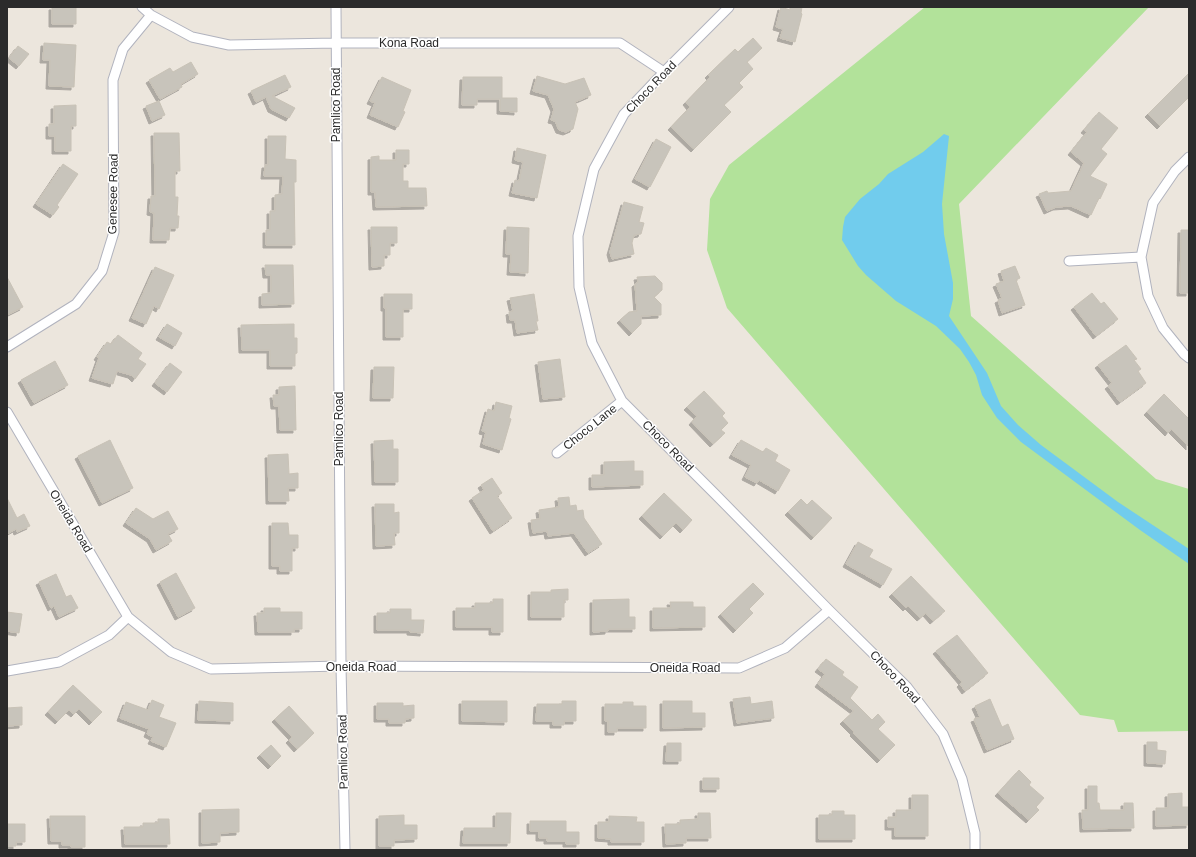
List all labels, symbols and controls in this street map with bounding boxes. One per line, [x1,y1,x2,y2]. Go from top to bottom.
street label: Kona Road [379,36,439,50]
street label: Choco Road [623,58,679,116]
street label: Pamlico Road [329,68,343,142]
street label: Genesee Road [105,154,121,234]
street label: Pamlico Road [332,392,346,466]
street label: Choco Lane [560,401,620,453]
street label: Choco Road [639,417,697,475]
street label: Oneida Road [47,487,95,555]
street label: Choco Road [867,648,923,706]
street label: Oneida Road [326,660,396,674]
street label: Oneida Road [650,661,720,675]
street label: Pamlico Road [335,715,351,789]

